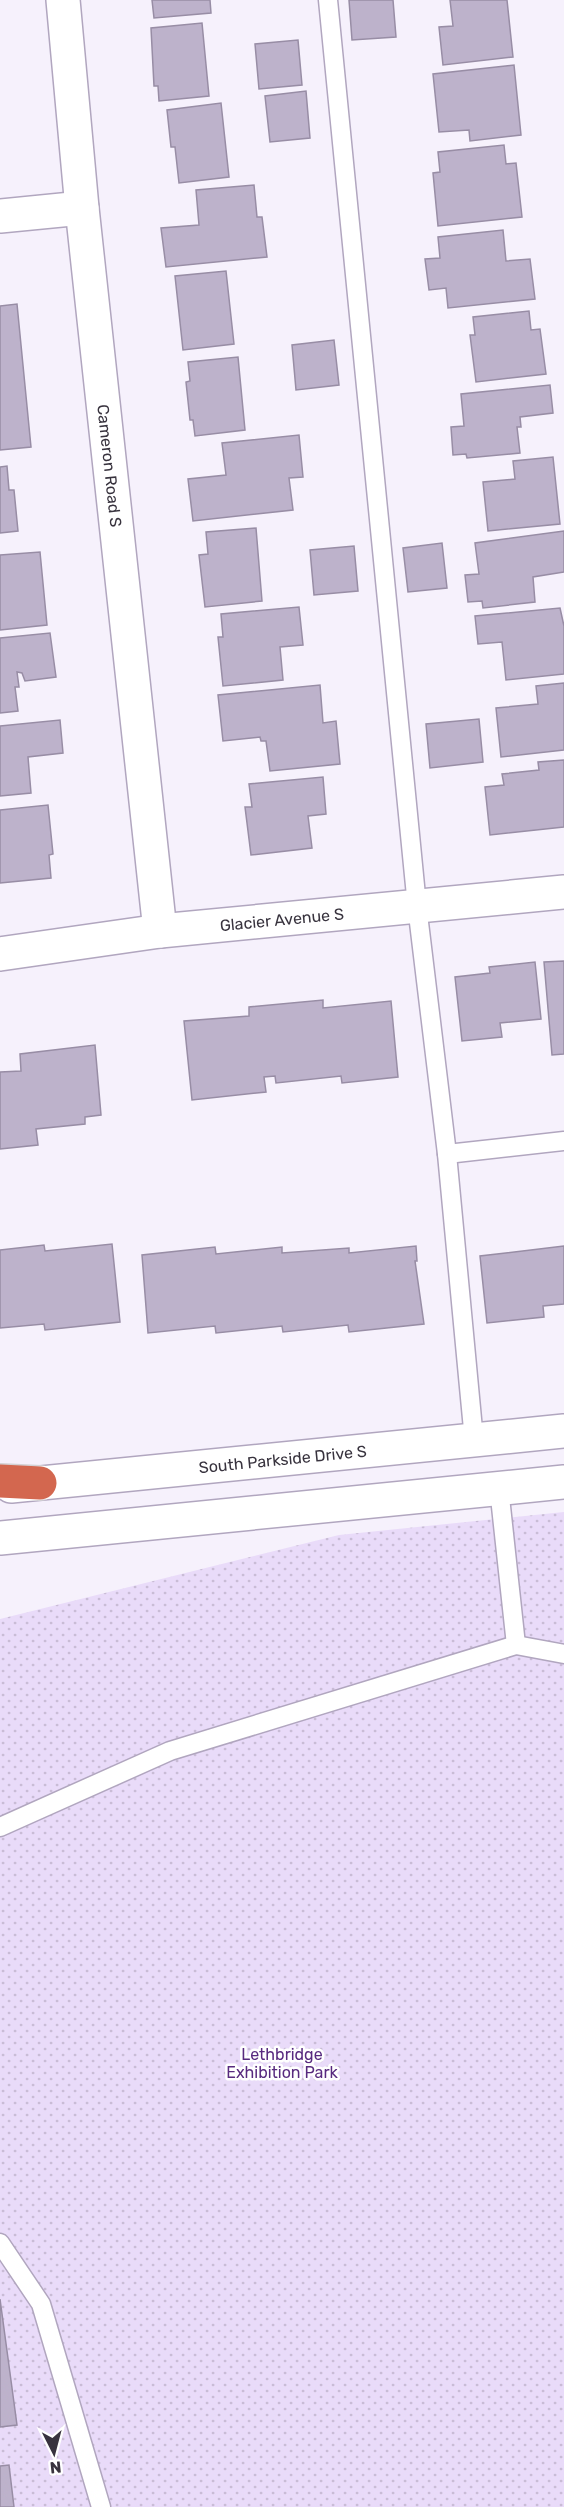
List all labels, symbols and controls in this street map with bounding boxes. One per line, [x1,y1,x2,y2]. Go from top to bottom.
street label: Cameron Road S [94,403,126,528]
street label: Glacier Avenue S [219,904,345,935]
street label: South Parkside Drive S [198,1441,368,1477]
park label: Lethbridge Exhibition Park [226,2045,339,2082]
north arrow [24,2423,84,2483]
text: N [49,2457,62,2477]

